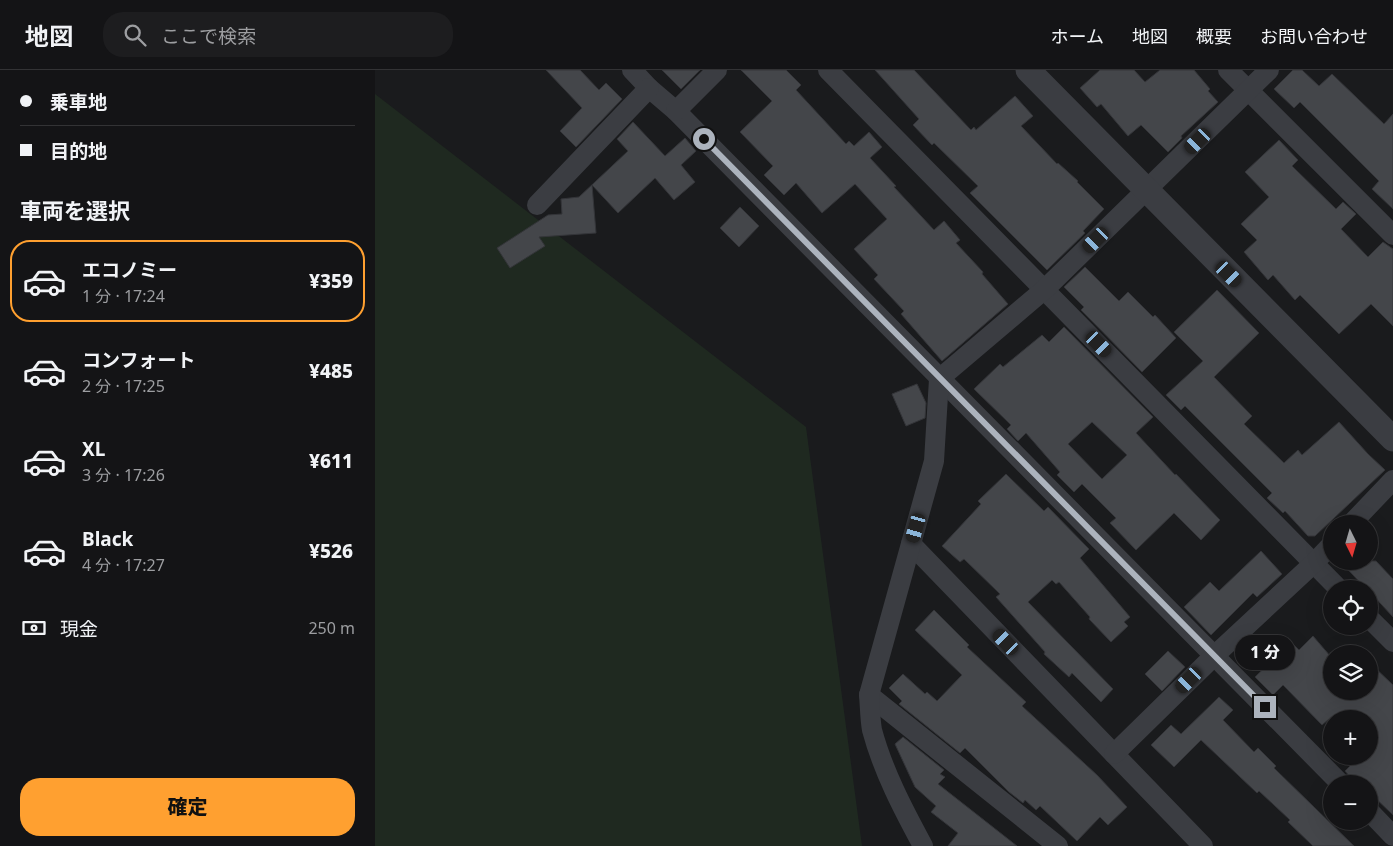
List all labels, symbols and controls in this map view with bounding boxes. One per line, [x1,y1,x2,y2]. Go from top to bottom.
search box [103,12,453,57]
text: 地図 [25,19,73,52]
icon: search [121,21,149,49]
text: ここで検索 [161,23,256,49]
text: ホーム [1051,24,1104,48]
text: 地図 [1132,24,1168,48]
text: 概要 [1196,24,1232,48]
text: お問い合わせ [1260,24,1368,48]
text: 乗車地 [50,89,107,115]
car [1182,125,1214,157]
route start [693,128,715,150]
text: 目的地 [50,138,107,164]
text: 車両を選択 [20,195,130,225]
car [1080,224,1112,256]
text: エコノミー [82,257,177,283]
car [1213,258,1244,290]
icon: car [22,259,67,304]
text: ¥359 [309,268,353,294]
text: 1 分 · 17:24 [82,285,165,307]
car [1083,328,1114,360]
text: コンフォート [82,347,195,373]
icon: car [22,349,67,394]
text: ¥485 [309,358,353,384]
text: 2 分 · 17:25 [82,375,165,397]
text: XL [82,436,105,462]
icon: car [22,439,67,484]
text: ¥611 [309,448,353,474]
text: 3 分 · 17:26 [82,464,165,486]
car [904,512,927,544]
north arrow [1323,515,1377,570]
map controls [1323,515,1378,830]
text: Black [82,526,133,552]
icon: car [22,529,67,574]
text: ¥526 [309,538,353,564]
text: 4 分 · 17:27 [82,554,165,576]
button: locate [1323,580,1378,635]
icon: cash [20,614,48,642]
text: 現金 [60,616,98,642]
text: 250 m [308,617,355,639]
car [990,626,1021,658]
callout: 1 分 [1235,634,1295,670]
text: 1 分 [1250,641,1280,663]
button: layers [1323,645,1378,700]
car [1173,664,1204,696]
route end [1254,696,1276,718]
button: + [1323,710,1378,765]
button: − [1323,775,1378,830]
button: 確定 [20,778,355,836]

